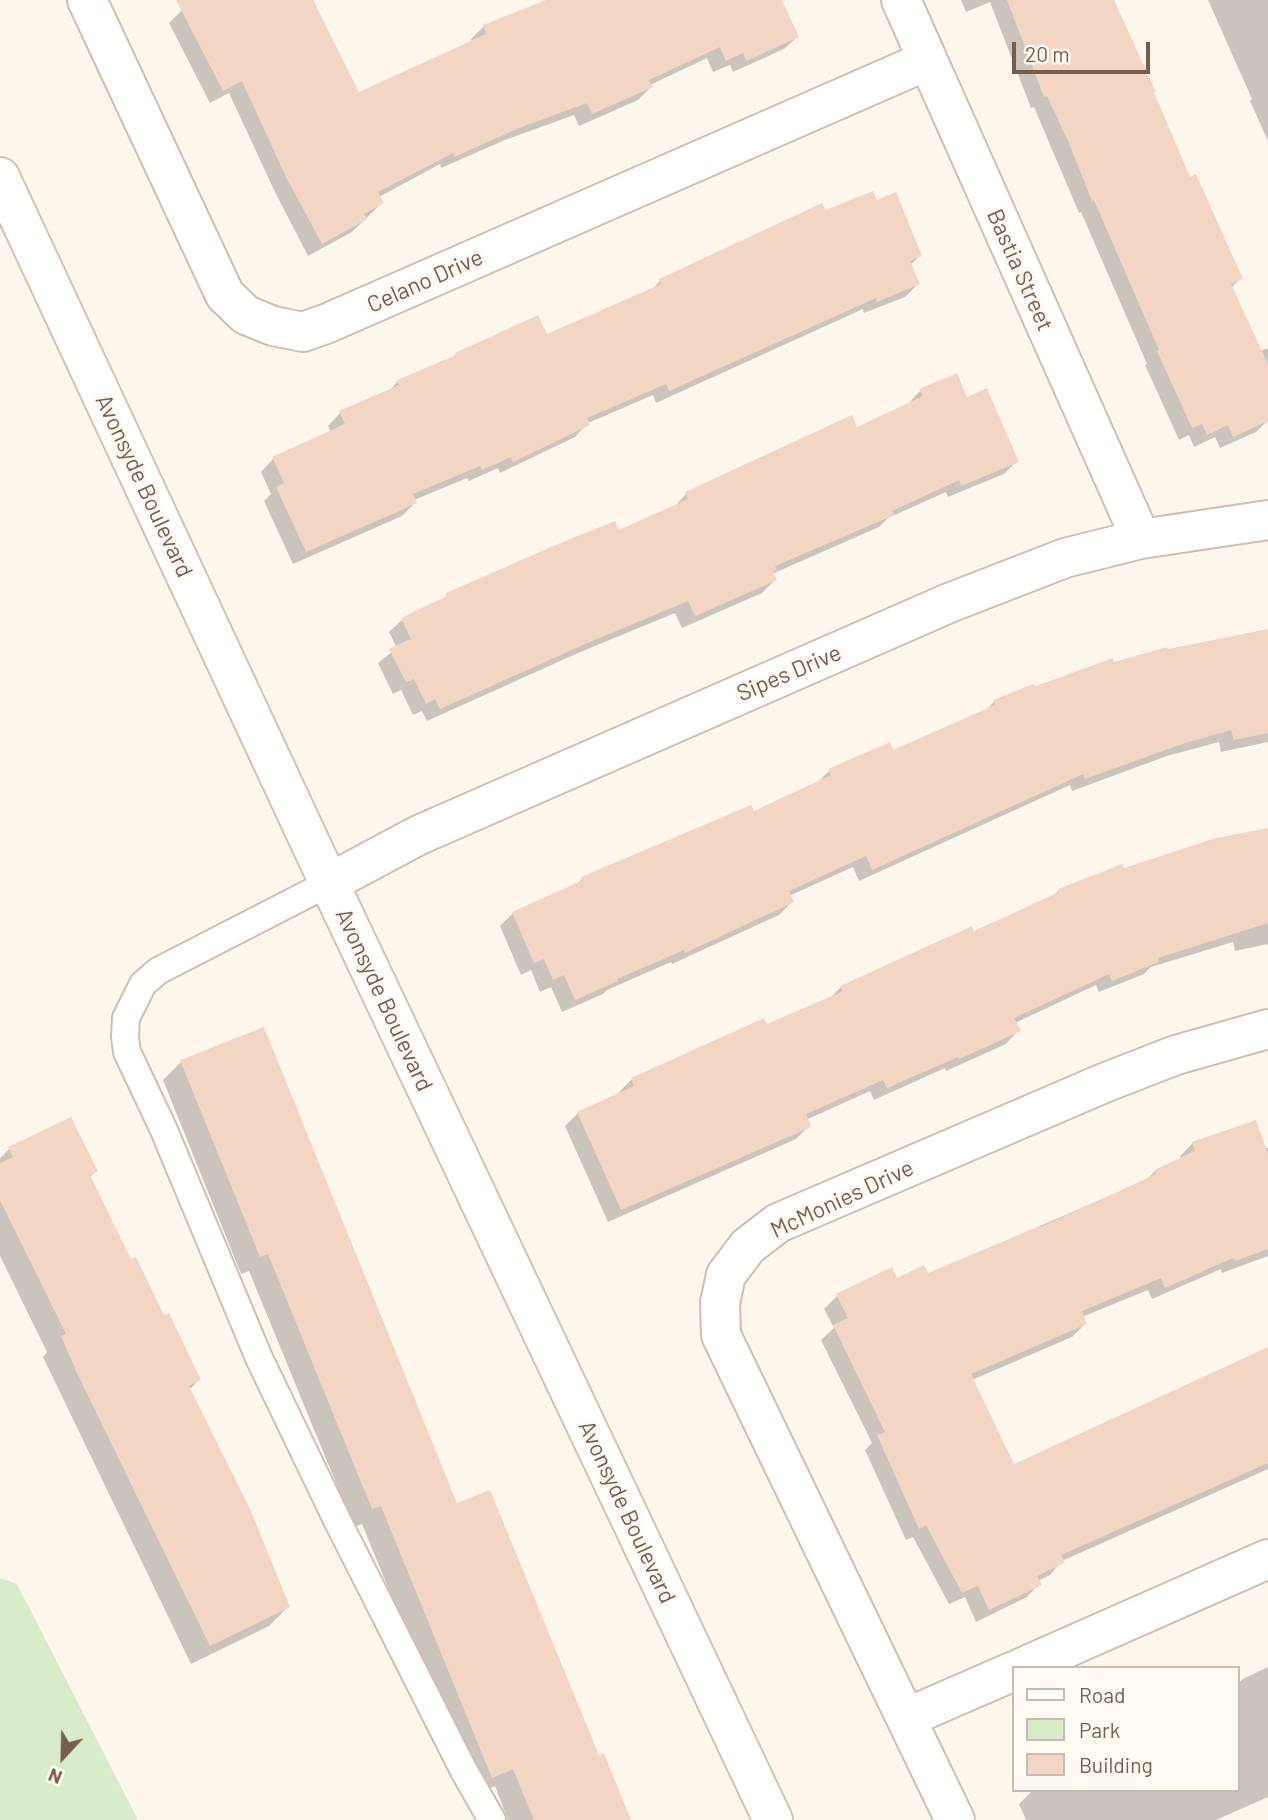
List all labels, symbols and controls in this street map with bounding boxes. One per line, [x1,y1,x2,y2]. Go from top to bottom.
scale bar [1016,28,1154,72]
text: 20 m [1025,41,1070,66]
street label: Bastia Street [981,205,1059,335]
street label: Celano Drive [363,243,487,319]
street label: Avonsyde Boulevard [90,390,198,582]
street label: Sipes Drive [733,639,845,707]
street label: Avonsyde Boulevard [330,904,438,1096]
street label: McMonies Drive [766,1154,918,1244]
street label: Avonsyde Boulevard [573,1416,681,1608]
legend [1012,1666,1240,1792]
text: Road [1079,1682,1125,1707]
text: Park [1079,1717,1120,1742]
north arrow [28,1722,98,1792]
text: Building [1079,1752,1153,1777]
text: N [45,1764,65,1790]

